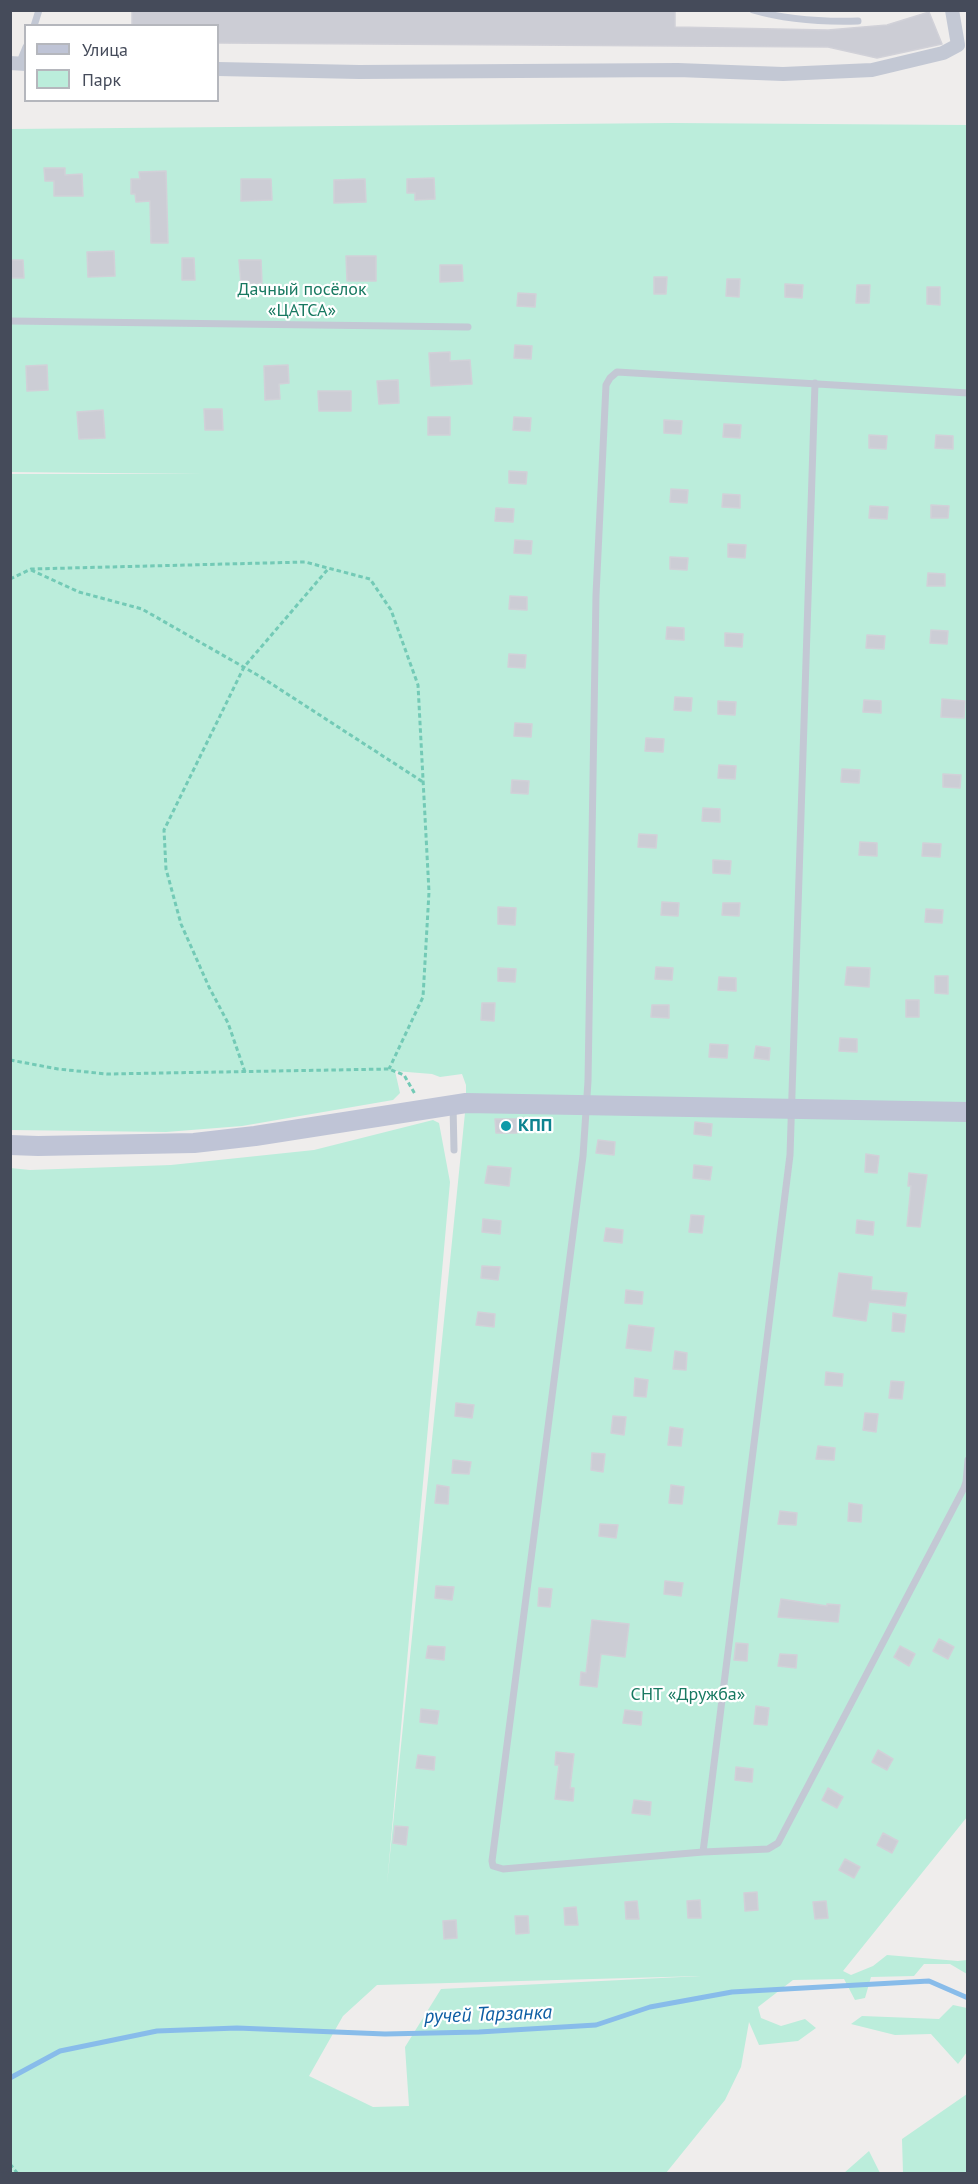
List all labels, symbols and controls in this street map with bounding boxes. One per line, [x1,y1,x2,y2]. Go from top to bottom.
legend [24,24,219,102]
text: Улица [82,38,128,61]
text: Парк [82,68,121,91]
park label: Дачный посёлок «ЦАТСА» [237,279,367,322]
place label: КПП [518,1115,552,1137]
marker: КПП [499,1119,513,1133]
park label: СНТ «Дружба» [631,1684,745,1706]
water label: ручей Тарзанка [424,2001,552,2029]

